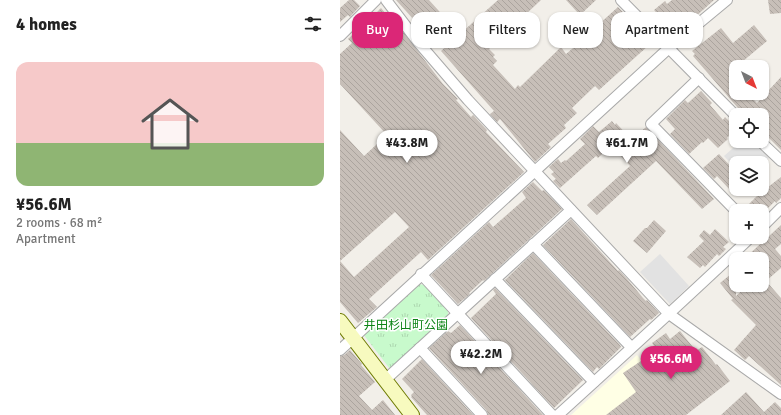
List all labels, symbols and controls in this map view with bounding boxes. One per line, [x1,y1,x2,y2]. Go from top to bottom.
chip: Buy [352,12,403,48]
chip: Rent [411,12,466,48]
chip: Filters [474,12,540,48]
chip: New [548,12,603,48]
chip: Apartment [611,12,703,48]
icon: filters [302,13,324,35]
text: 4 homes [16,14,77,35]
north arrow [729,60,769,100]
map controls [729,60,769,292]
icon: home [134,88,206,160]
button: locate [729,108,769,148]
pin: ¥43.8M [374,130,440,164]
pin: ¥61.7M [594,130,660,164]
text: ¥43.8M [386,135,428,151]
text: ¥61.7M [606,135,648,151]
button: layers [729,156,769,196]
text: ¥56.6M [16,194,72,215]
button: + [729,204,769,244]
text: 2 rooms · 68 m² [16,215,102,231]
text: Apartment [16,231,76,247]
button: − [729,252,769,292]
park label: 井田杉山町公園 [364,318,448,333]
pin: ¥42.2M [448,341,514,375]
text: ¥42.2M [460,346,502,362]
pin: ¥56.6M [638,346,704,380]
text: ¥56.6M [650,351,692,367]

